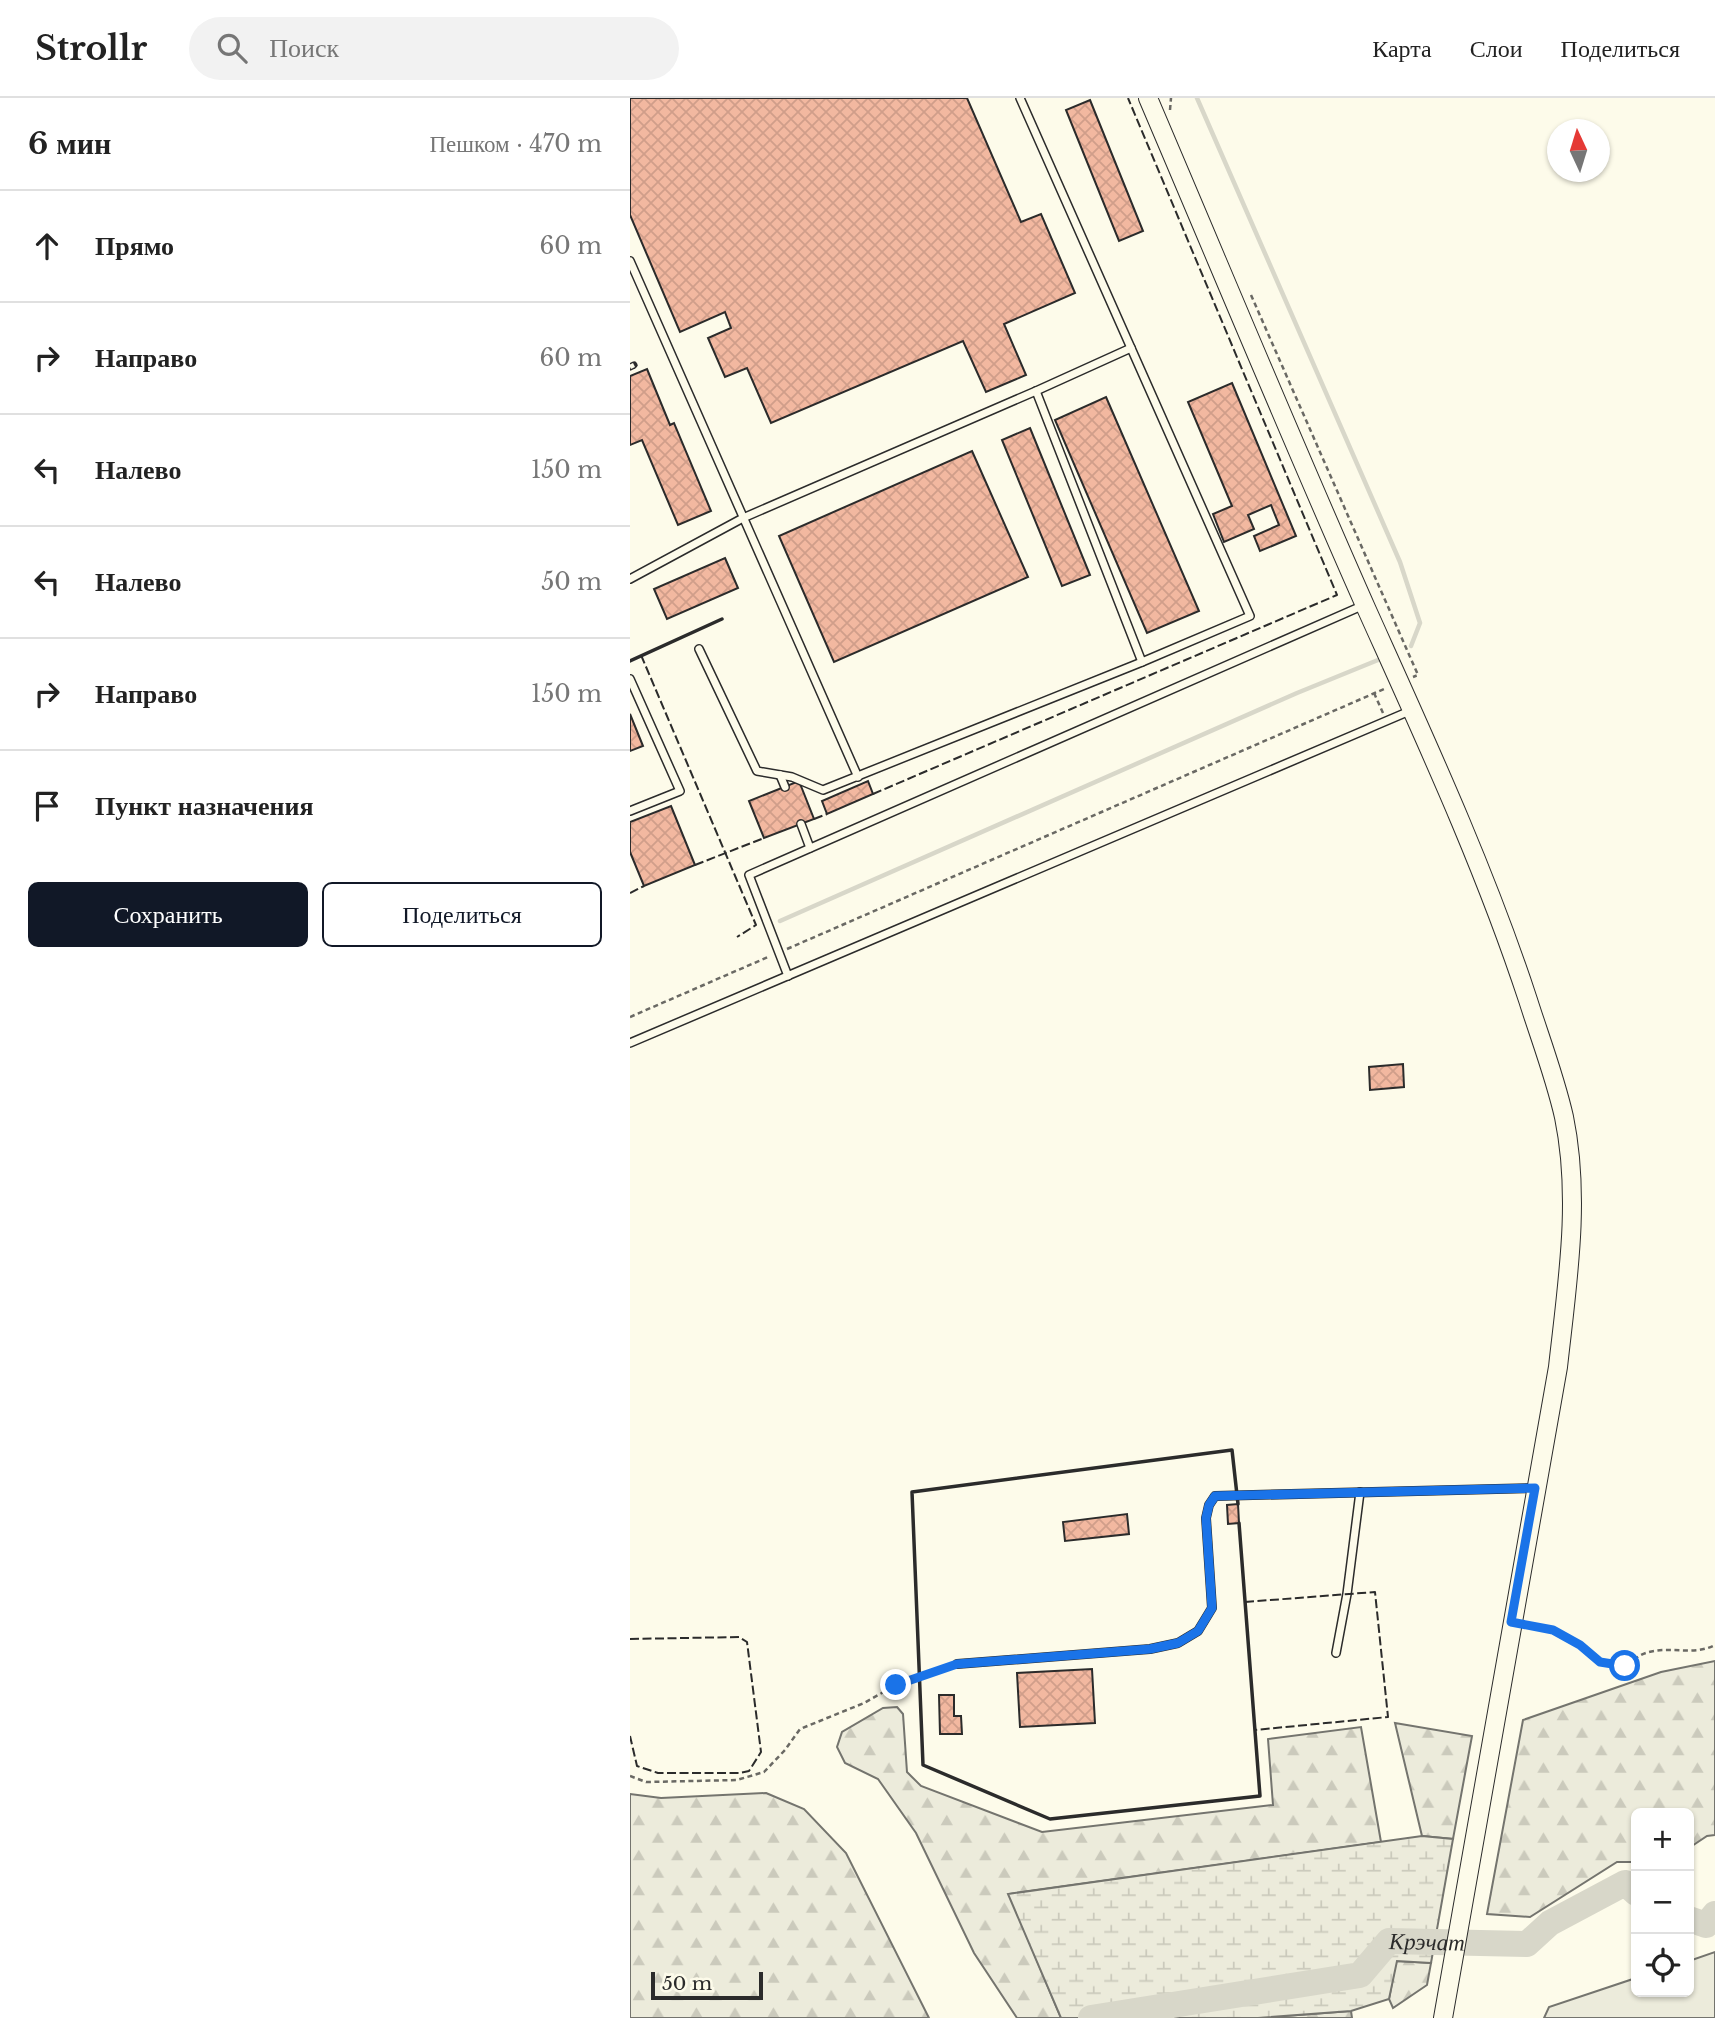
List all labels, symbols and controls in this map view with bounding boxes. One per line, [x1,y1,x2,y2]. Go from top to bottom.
search box [189,17,679,80]
text: Strollr [35,28,147,69]
icon: search [213,29,251,67]
text: Поиск [269,32,339,64]
text: Карта [1372,34,1432,63]
text: Слои [1470,34,1523,63]
text: Поделиться [1561,34,1680,63]
north arrow [1547,119,1610,182]
text: 6 мин [28,125,111,162]
text: Пешком · 470 m [429,130,602,158]
icon: ahead [28,227,66,265]
text: Прямо [95,230,174,262]
text: 60 m [540,232,602,260]
icon: right [28,339,66,377]
text: Направо [95,342,197,374]
text: 60 m [540,344,602,372]
icon: left [28,451,66,489]
text: Налево [95,454,181,486]
text: 150 m [531,456,602,484]
icon: left [28,563,66,601]
text: Налево [95,566,181,598]
text: 50 m [541,568,602,596]
icon: right [28,675,66,713]
text: Направо [95,678,197,710]
text: 150 m [531,680,602,708]
icon: arrive [28,787,66,825]
text: Пункт назначения [95,790,313,822]
button: Сохранить [28,882,308,947]
button: Поделиться [322,882,602,947]
route start [1609,1650,1640,1681]
route end [880,1669,911,1700]
map controls [1631,1808,1694,1997]
button: + [1631,1808,1694,1871]
button: − [1631,1871,1694,1934]
water label: Крэчат [1388,1927,1465,1957]
button: locate [1631,1934,1694,1997]
scale bar [651,1969,763,2001]
text: 50 m [662,1972,712,1995]

